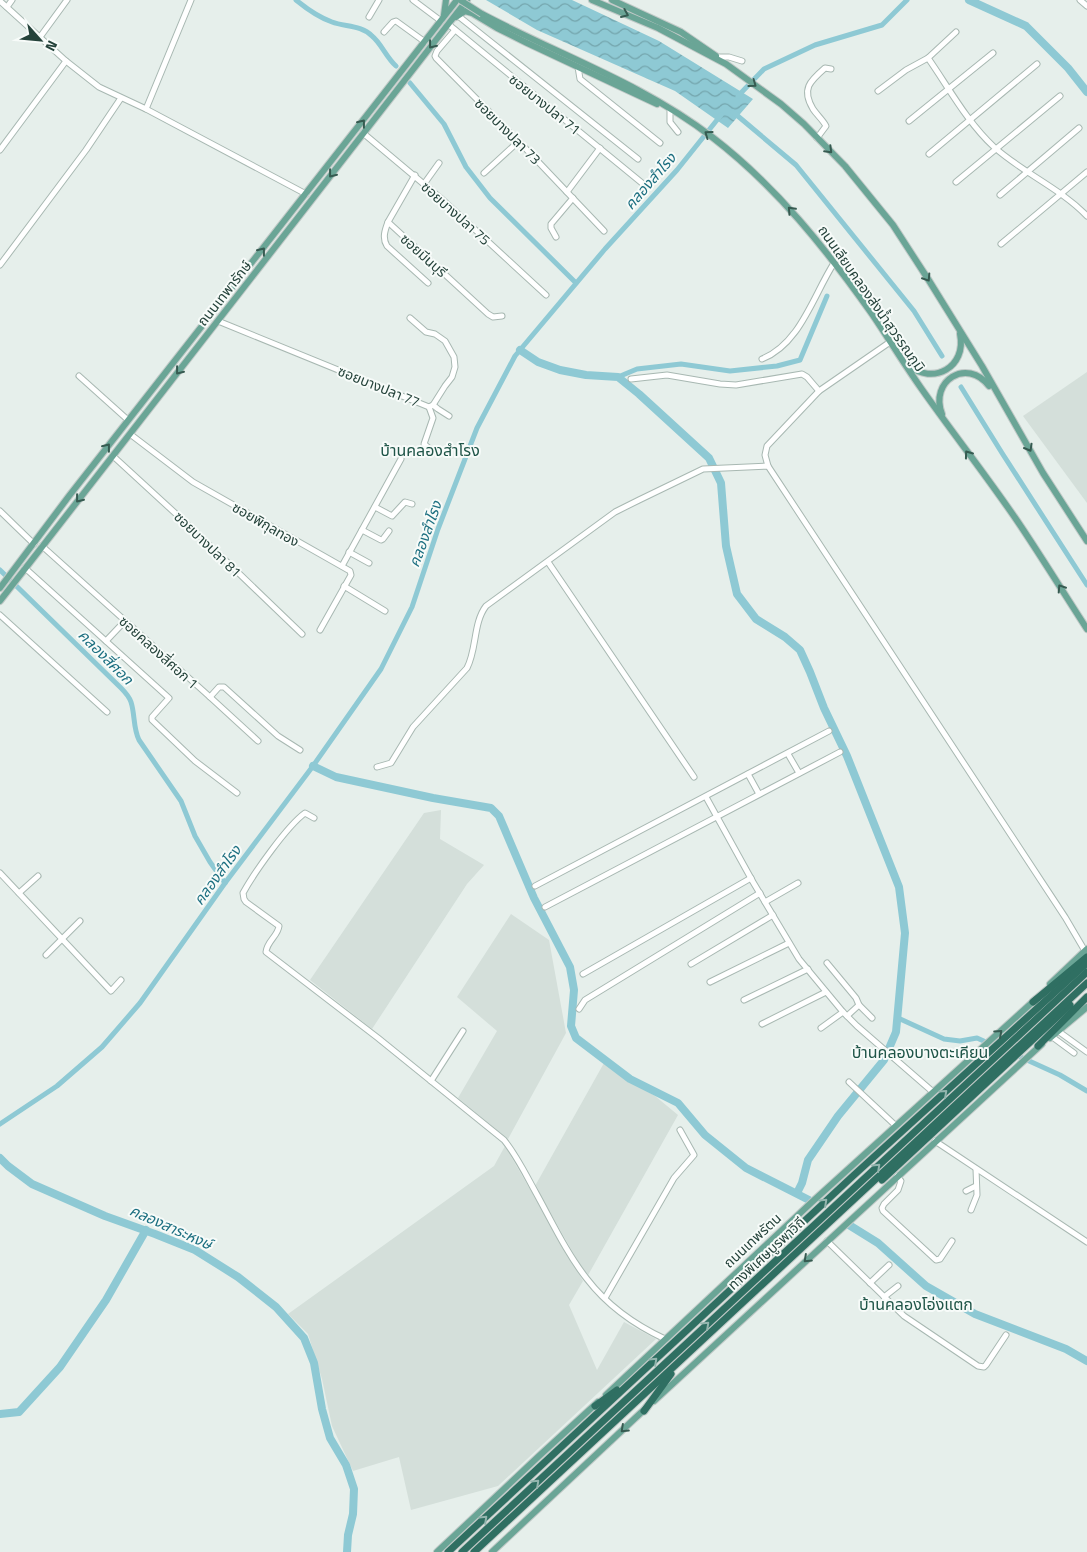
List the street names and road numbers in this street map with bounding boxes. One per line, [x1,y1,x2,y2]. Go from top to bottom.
street label: ซอยบางปลา 71 [505,69,585,139]
street label: ซอยบางปลา 73 [470,93,546,169]
street label: ซอยบางปลา 75 [417,176,495,250]
street label: ถนนเลียบคลองส่งน้ำสุวรรณภูมิ [813,220,931,376]
street label: ซอยมีนบุรี [396,228,452,282]
street label: ถนนเทพารักษ์ [192,256,256,330]
street label: ซอยบางปลา 77 [335,360,423,412]
street label: ซอยพิกุลทอง [229,496,303,552]
street label: ซอยบางปลา 81 [170,506,246,582]
street label: ซอยคลองสี่ศอก 1 [115,611,203,693]
street label: ถนนเทพรัตน [718,1208,786,1272]
street label: ทางพิเศษบูรพาวิถี [723,1211,809,1295]

